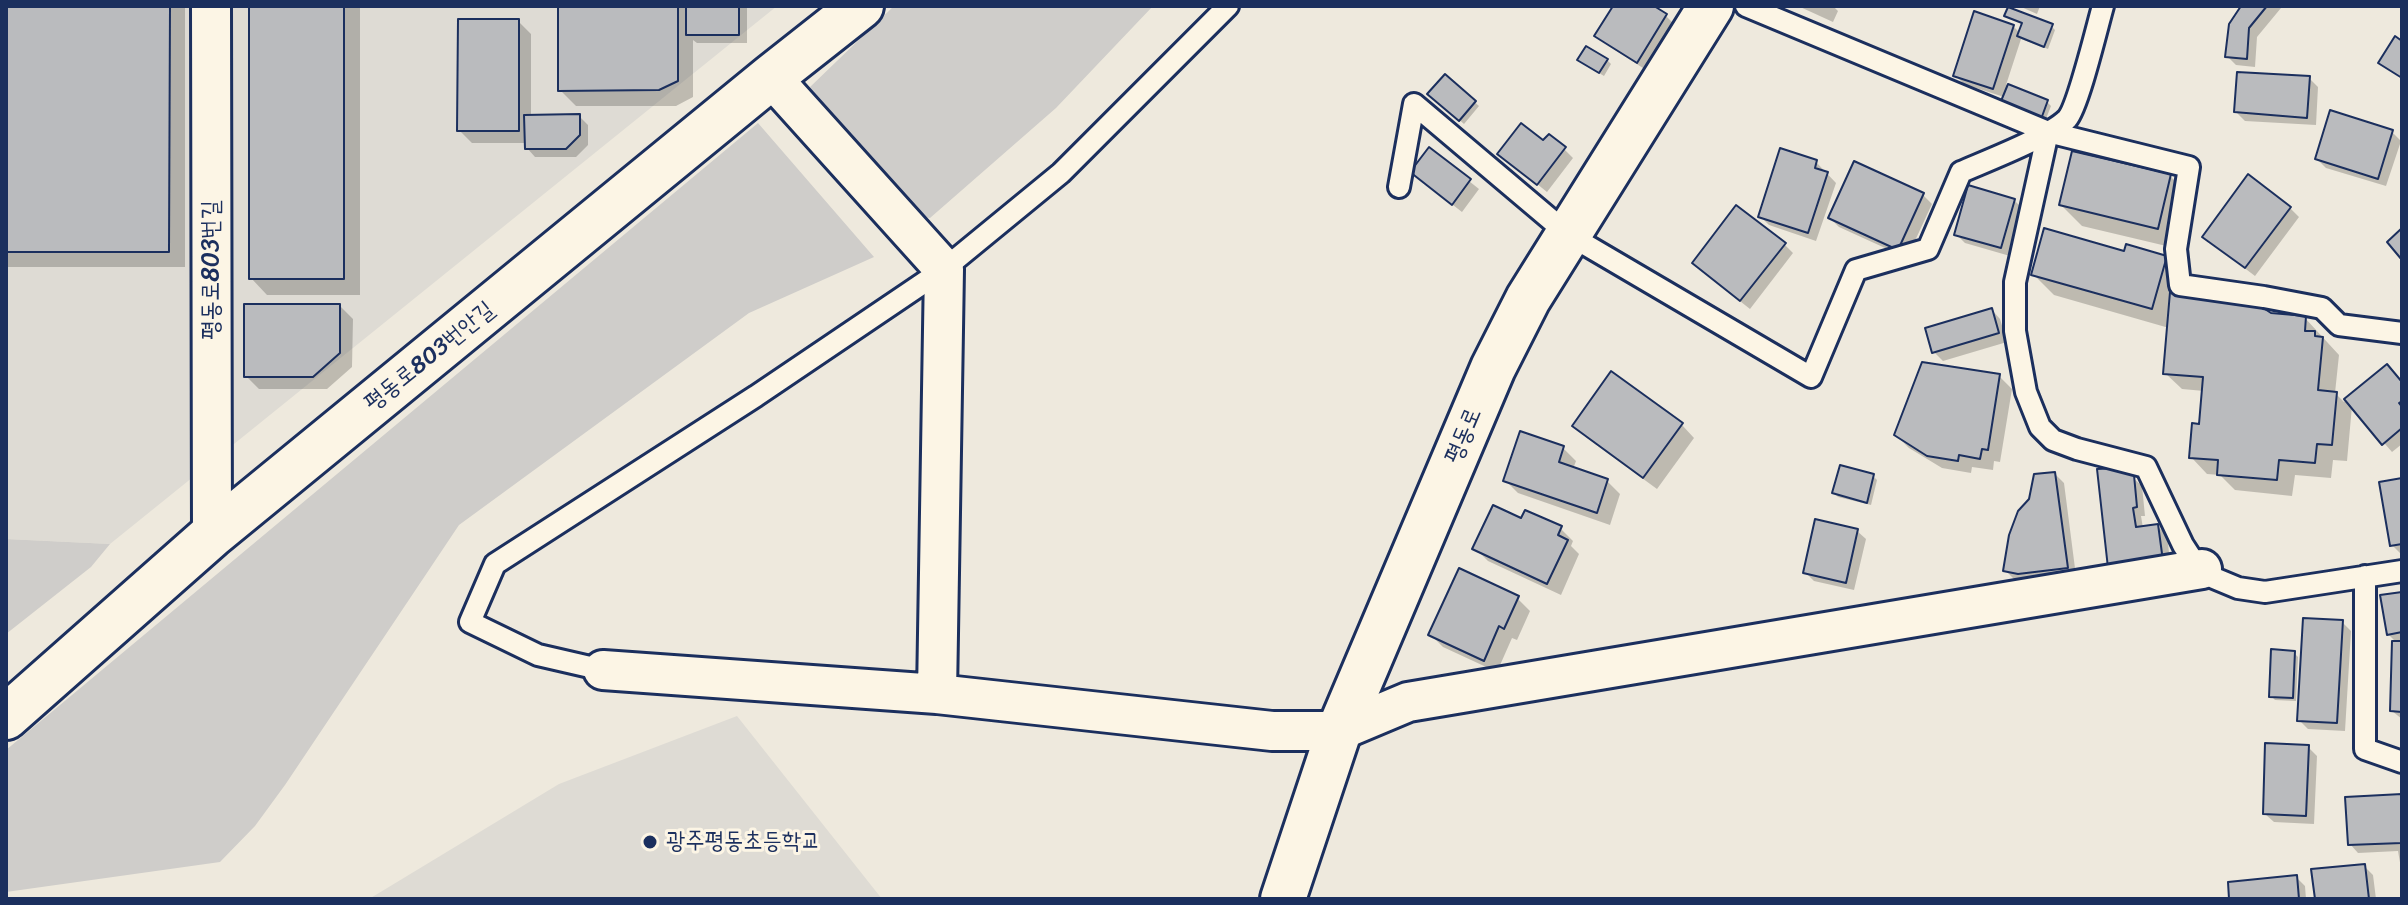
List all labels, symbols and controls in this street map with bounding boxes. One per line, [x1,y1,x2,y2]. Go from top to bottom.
street label: 평동로803번길 [198,200,226,340]
street label: 평동로803번안길 [359,296,501,418]
street label: 평동로 [1439,404,1489,468]
place label: 광주평동초등학교 [666,828,820,856]
marker: 광주평동초등학교 [641,833,659,851]

